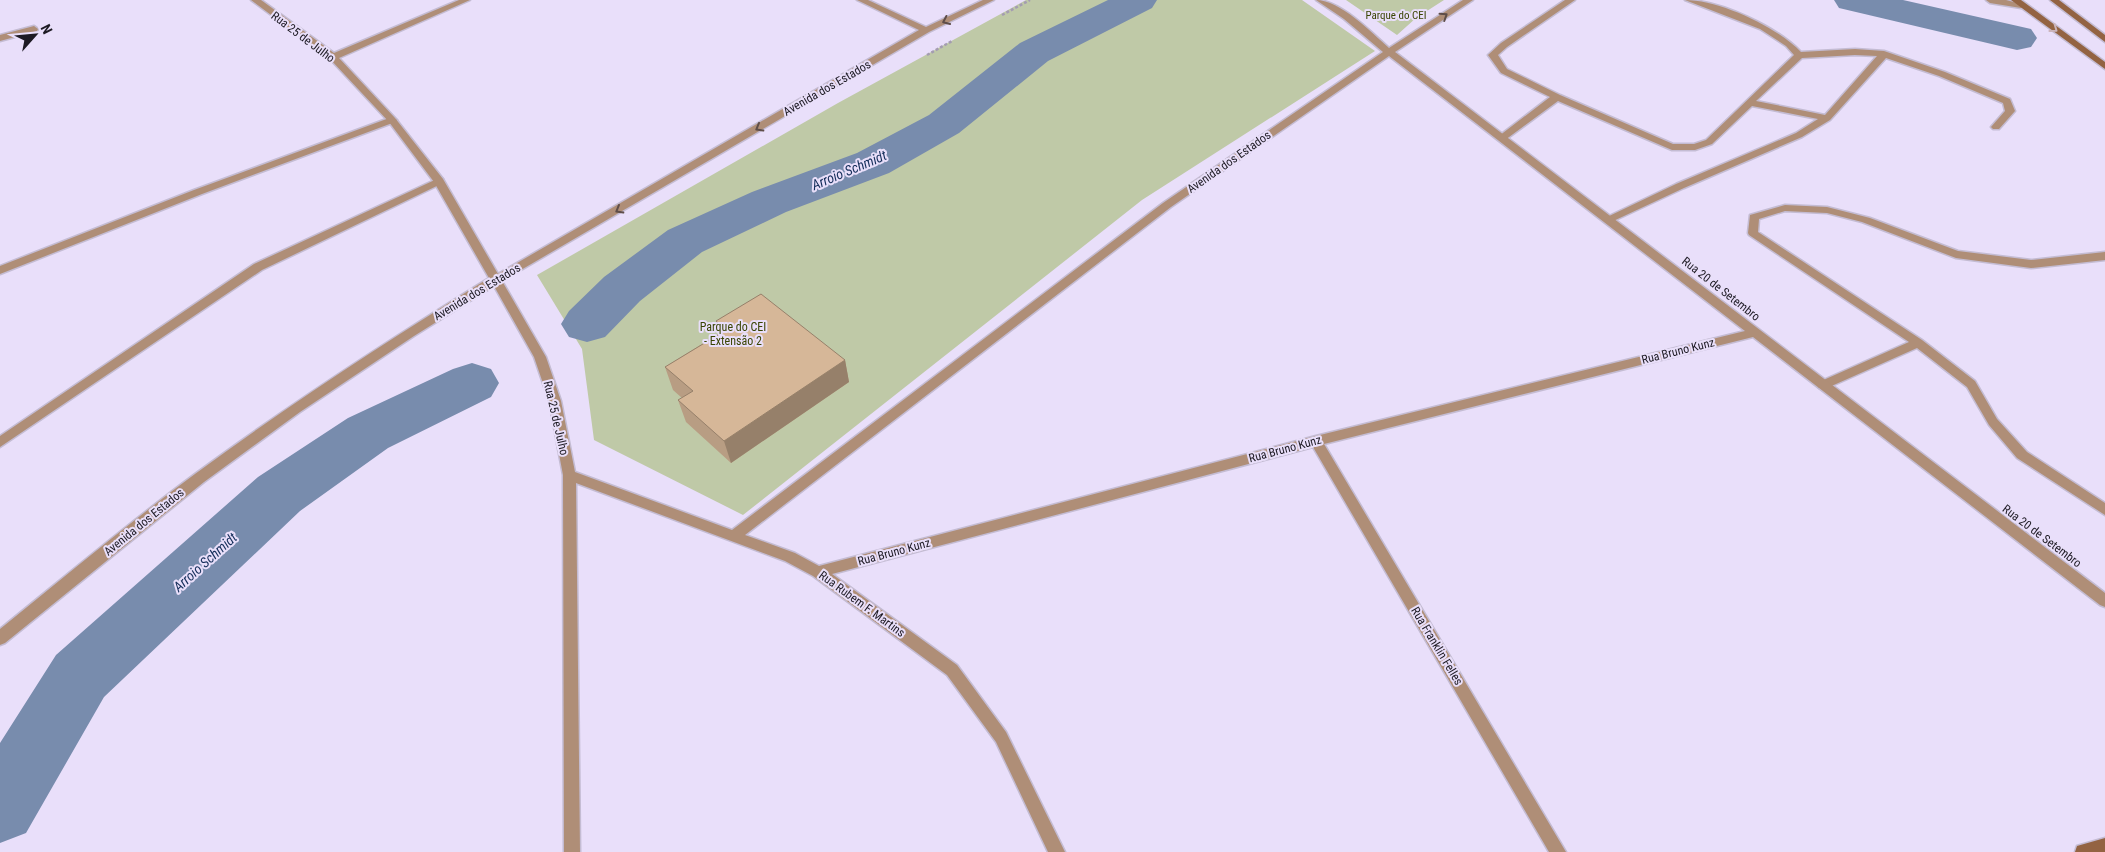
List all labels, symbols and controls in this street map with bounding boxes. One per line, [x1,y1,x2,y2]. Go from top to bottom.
street label: Rua 25 de Julho [269,9,337,65]
park label: Parque do CEI [1365,9,1427,22]
north arrow [10,10,60,60]
one-way arrow [1438,13,1447,23]
one-way arrow [942,15,951,25]
text: N [38,22,56,37]
one-way arrow [2048,23,2058,32]
street label: Avenida dos Estados [781,57,873,119]
one-way arrow [756,121,765,131]
street label: Avenida dos Estados [1185,128,1273,196]
water label: Arroio Schmidt [808,147,890,193]
one-way arrow [615,203,624,213]
street label: Rua 20 de Setembro [1679,254,1763,324]
street label: Avenida dos Estados [431,261,523,323]
park label: Parque do CEI - Extensão 2 [700,320,766,348]
street label: Rua Bruno Kunz [1640,335,1716,367]
street label: Rua 25 de Julho [541,380,571,456]
street label: Rua Bruno Kunz [1247,433,1323,465]
street label: Avenida dos Estados [101,485,187,559]
street label: Rua 20 de Setembro [2000,502,2084,570]
water label: Arroio Schmidt [169,529,241,595]
street label: Rua Bruno Kunz [856,536,932,568]
street label: Rua Rubem F. Martins [816,568,908,640]
street label: Rua Franklin Felles [1408,604,1466,688]

